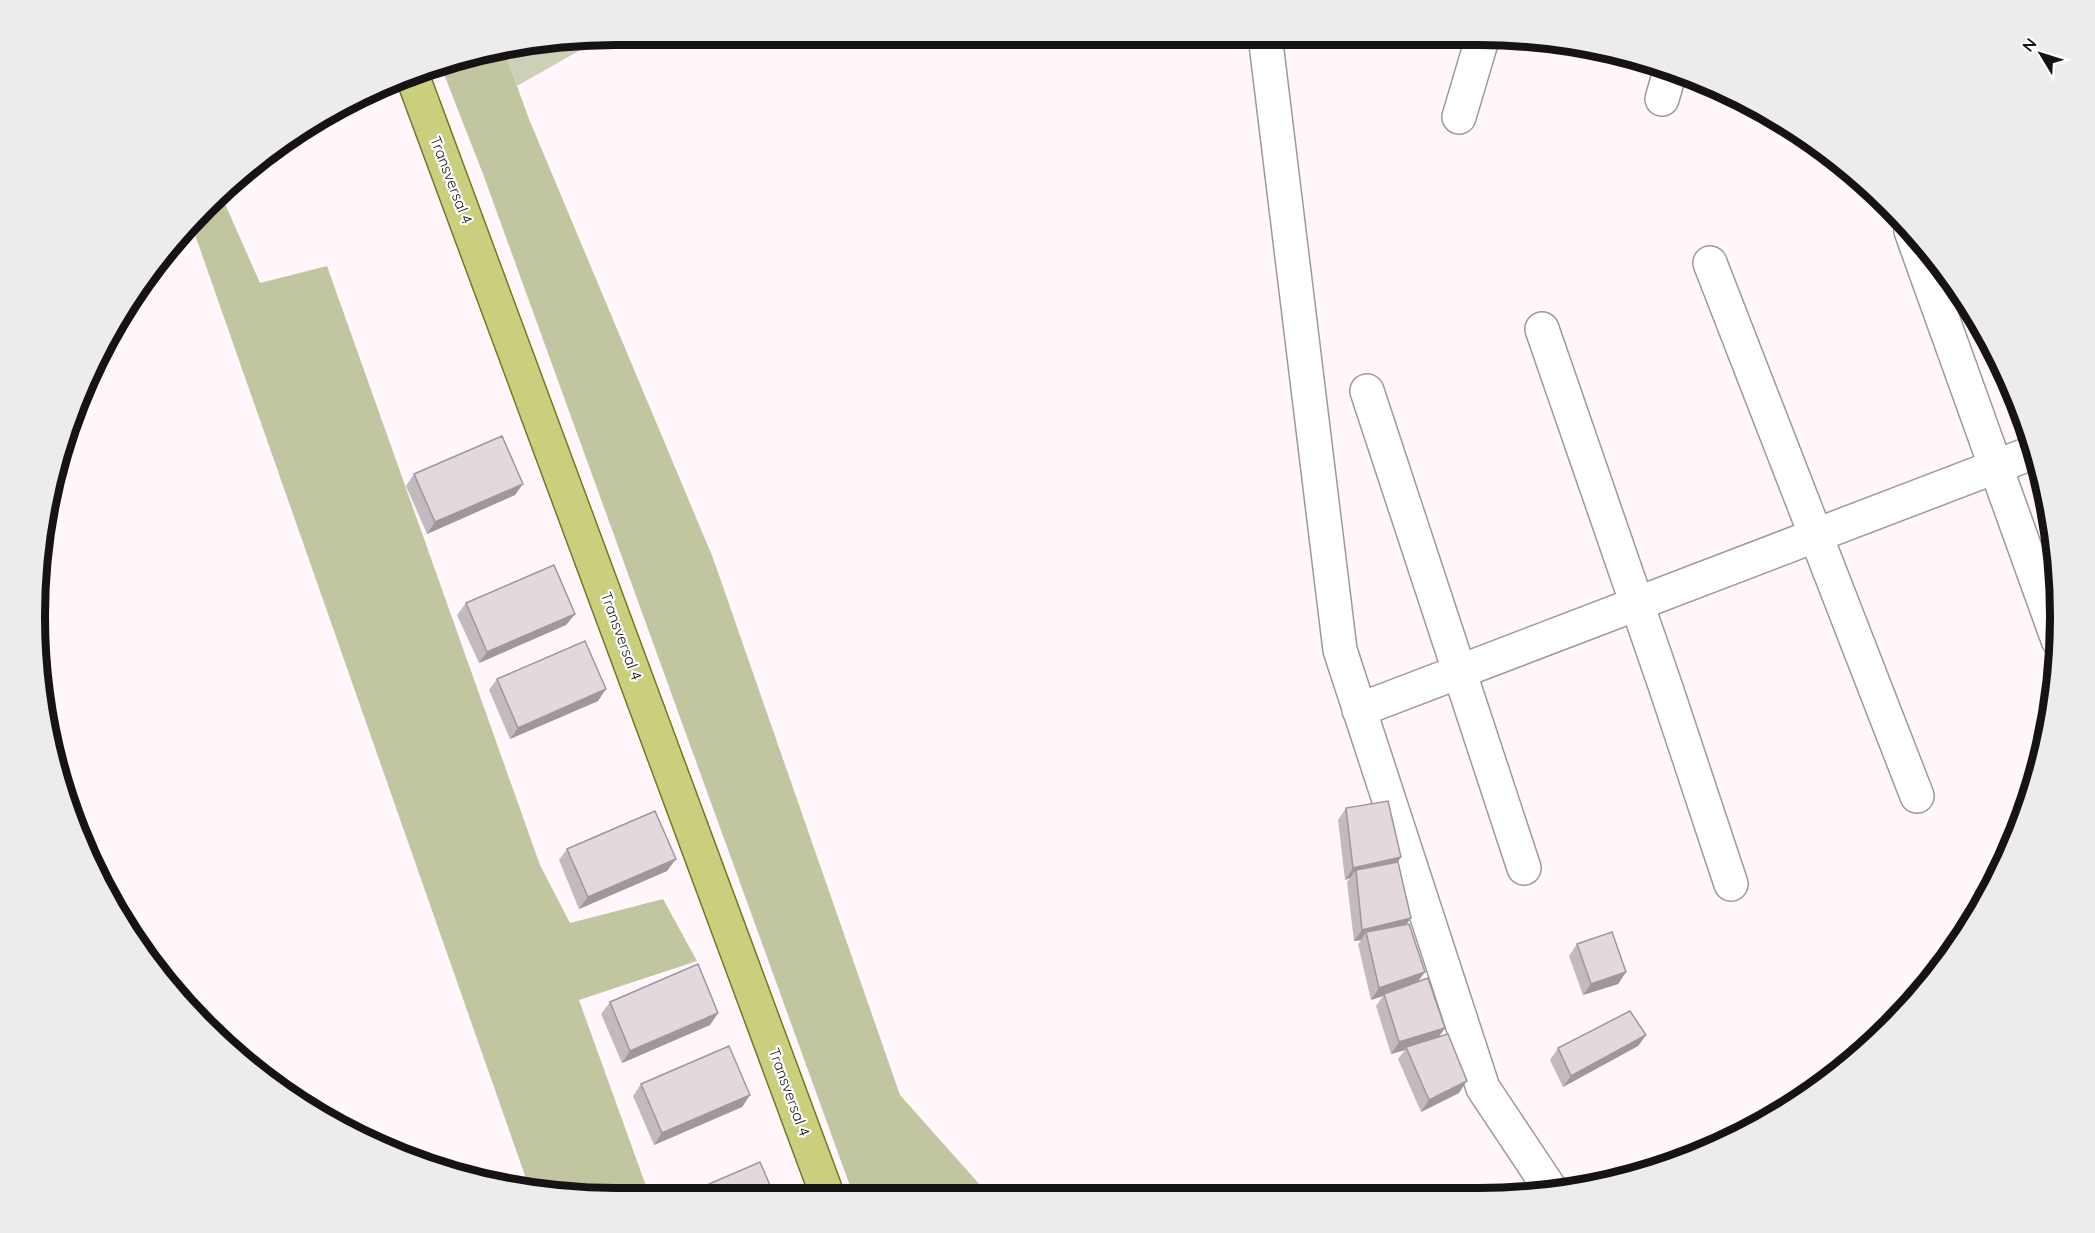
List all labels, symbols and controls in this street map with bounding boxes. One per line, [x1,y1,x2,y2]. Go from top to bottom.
north arrow [2011,24,2071,84]
text: N [2018,34,2041,56]
street label: Transversal 4 [426,133,477,226]
street label: Transversal 4 [597,589,646,683]
street label: Transversal 4 [765,1045,814,1139]

